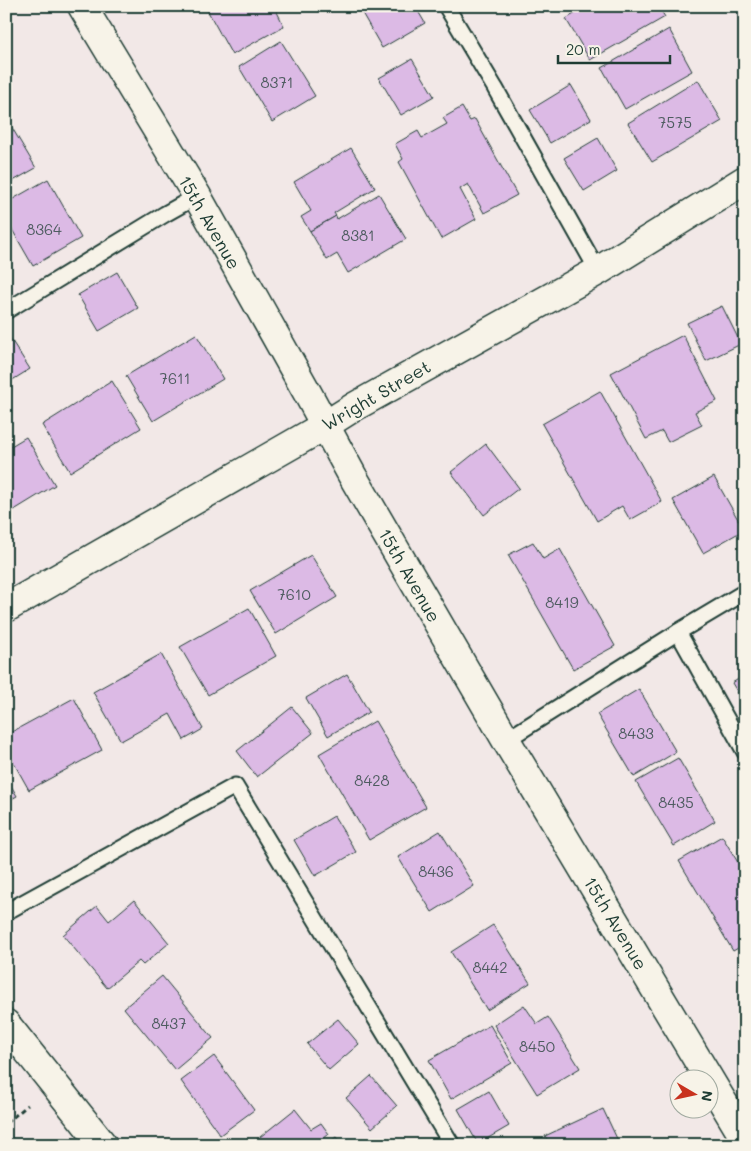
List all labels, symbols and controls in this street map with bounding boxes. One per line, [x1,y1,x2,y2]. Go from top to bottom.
scale bar [558,32,671,64]
text: 20 m [566,39,600,59]
house number: 8371 [261,72,293,92]
house number: 7575 [658,112,692,132]
street label: 15th Avenue [173,171,247,273]
house number: 8364 [26,219,62,239]
house number: 8381 [341,225,375,245]
street label: Wright Street [317,354,435,436]
house number: 7611 [160,368,190,388]
street label: 15th Avenue [373,524,447,626]
house number: 7610 [277,584,311,604]
house number: 8419 [545,592,579,612]
house number: 8433 [618,723,654,743]
house number: 8428 [354,770,390,790]
house number: 8435 [658,792,694,812]
house number: 8436 [418,861,454,881]
street label: 15th Avenue [579,872,653,974]
house number: 8442 [472,957,508,977]
house number: 8437 [151,1013,187,1033]
house number: 8450 [519,1036,555,1056]
north arrow [668,1068,718,1118]
text: N [697,1089,718,1103]

